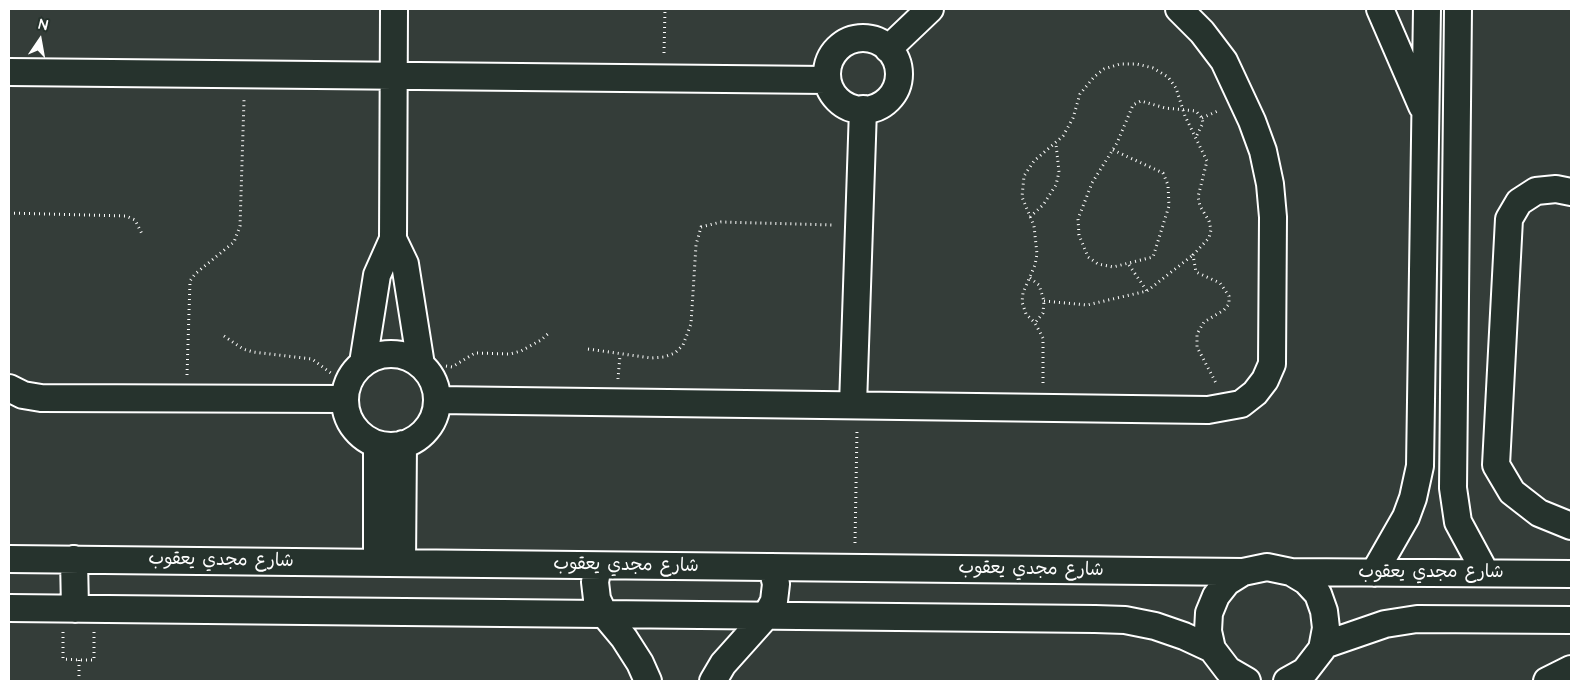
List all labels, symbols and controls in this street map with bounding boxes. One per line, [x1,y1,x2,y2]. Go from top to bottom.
north arrow [15,15,65,65]
text: N [37,15,49,36]
street label: شارع مجدي يعقوب [148,549,294,573]
street label: شارع مجدي يعقوب [553,554,699,578]
street label: شارع مجدي يعقوب [958,558,1104,582]
street label: شارع مجدي يعقوب [1358,562,1504,584]

